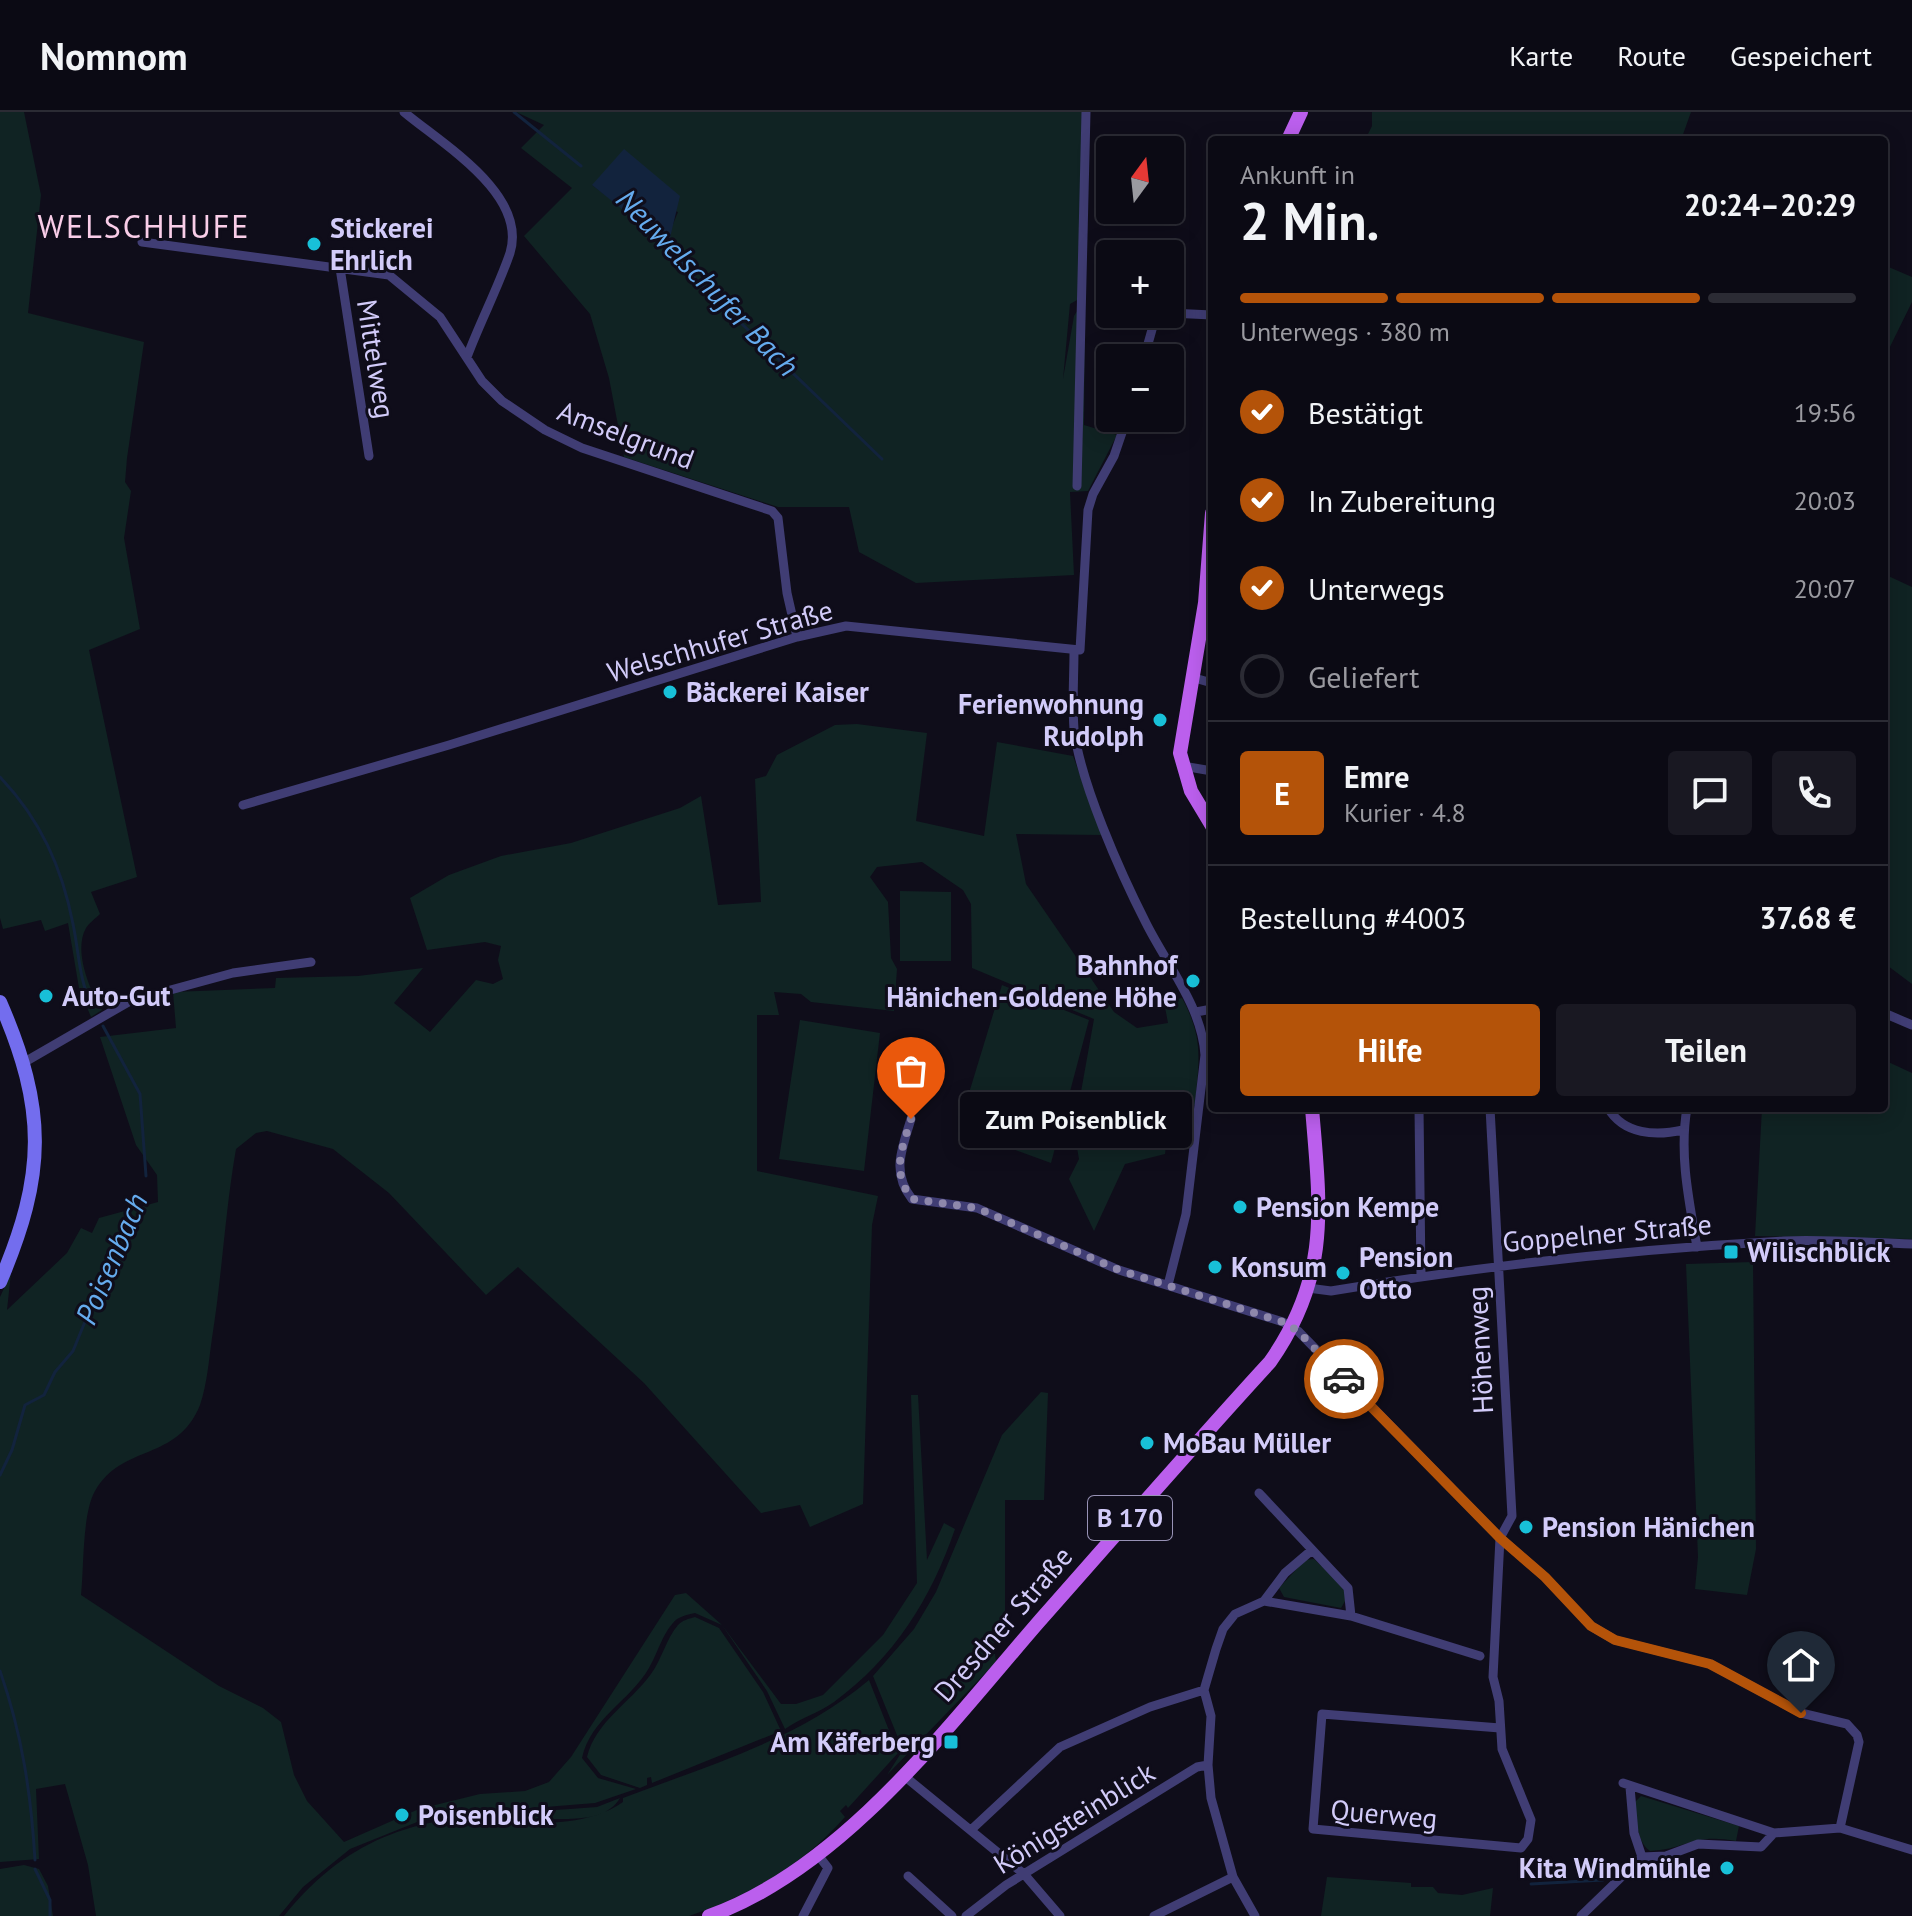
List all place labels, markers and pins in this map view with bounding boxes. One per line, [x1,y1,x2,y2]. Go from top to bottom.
place label: Stickerei Ehrlich [330,209,434,278]
marker: Stickerei Ehrlich [305,235,323,253]
place label: Bäckerei Kaiser [686,673,869,710]
marker: Bäckerei Kaiser [661,683,679,701]
place label: Ferienwohnung Rudolph [958,685,1144,754]
marker: Ferienwohnung Rudolph [1151,711,1169,729]
place label: Bahnhof Hänichen-Goldene Höhe [886,946,1179,1015]
marker: Bahnhof Hänichen-Goldene Höhe [1184,972,1202,990]
place label: Auto-Gut [62,977,171,1014]
marker: Auto-Gut [37,987,55,1005]
pin [877,1037,945,1119]
callout: Zum Poisenblick [959,1091,1191,1147]
place label: Pension Kempe [1256,1188,1439,1225]
marker: Pension Kempe [1231,1198,1249,1216]
place label: Wilischblick [1747,1233,1891,1270]
place label: Pension Otto [1359,1238,1453,1307]
marker: Wilischblick [1722,1243,1740,1261]
place label: Konsum [1231,1248,1327,1285]
marker: Konsum [1206,1258,1224,1276]
marker: Pension Otto [1334,1264,1352,1282]
place label: MoBau Müller [1163,1424,1331,1461]
marker: MoBau Müller [1138,1434,1156,1452]
place label: Pension Hänichen [1542,1508,1755,1545]
marker: Pension Hänichen [1517,1518,1535,1536]
pin [1767,1631,1835,1713]
place label: Am Käferberg [770,1723,935,1760]
marker: Am Käferberg [942,1733,960,1751]
place label: Poisenblick [418,1796,554,1833]
marker: Poisenblick [393,1806,411,1824]
place label: Kita Windmühle [1519,1849,1711,1886]
marker: Kita Windmühle [1718,1859,1736,1877]

